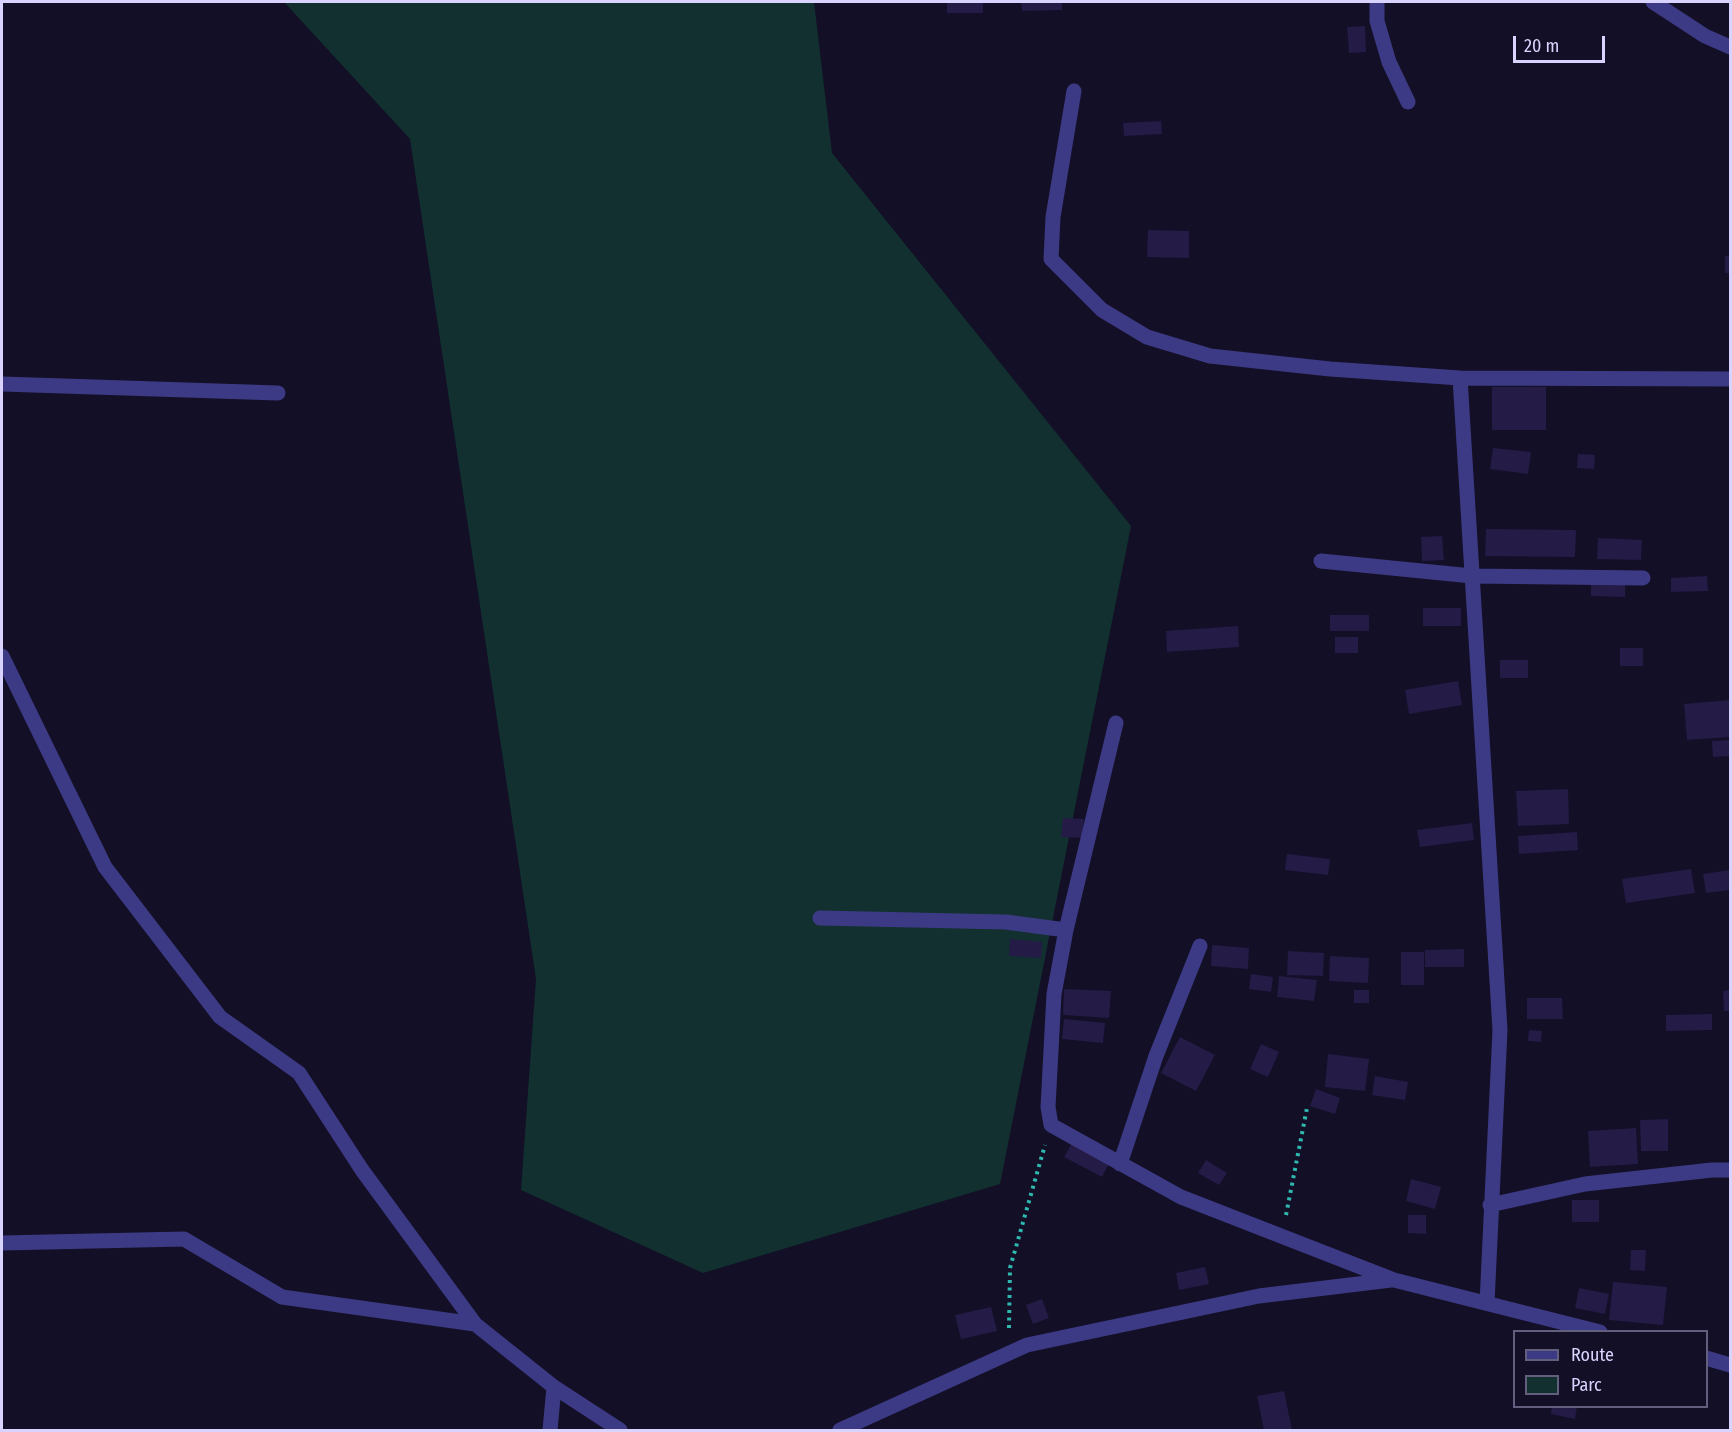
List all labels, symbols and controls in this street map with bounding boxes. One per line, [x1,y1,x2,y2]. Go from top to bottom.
scale bar [1516,24,1608,62]
text: 20 m [1524,35,1559,57]
legend [1513,1330,1708,1408]
text: Route [1571,1344,1614,1366]
text: Parc [1571,1374,1602,1396]

